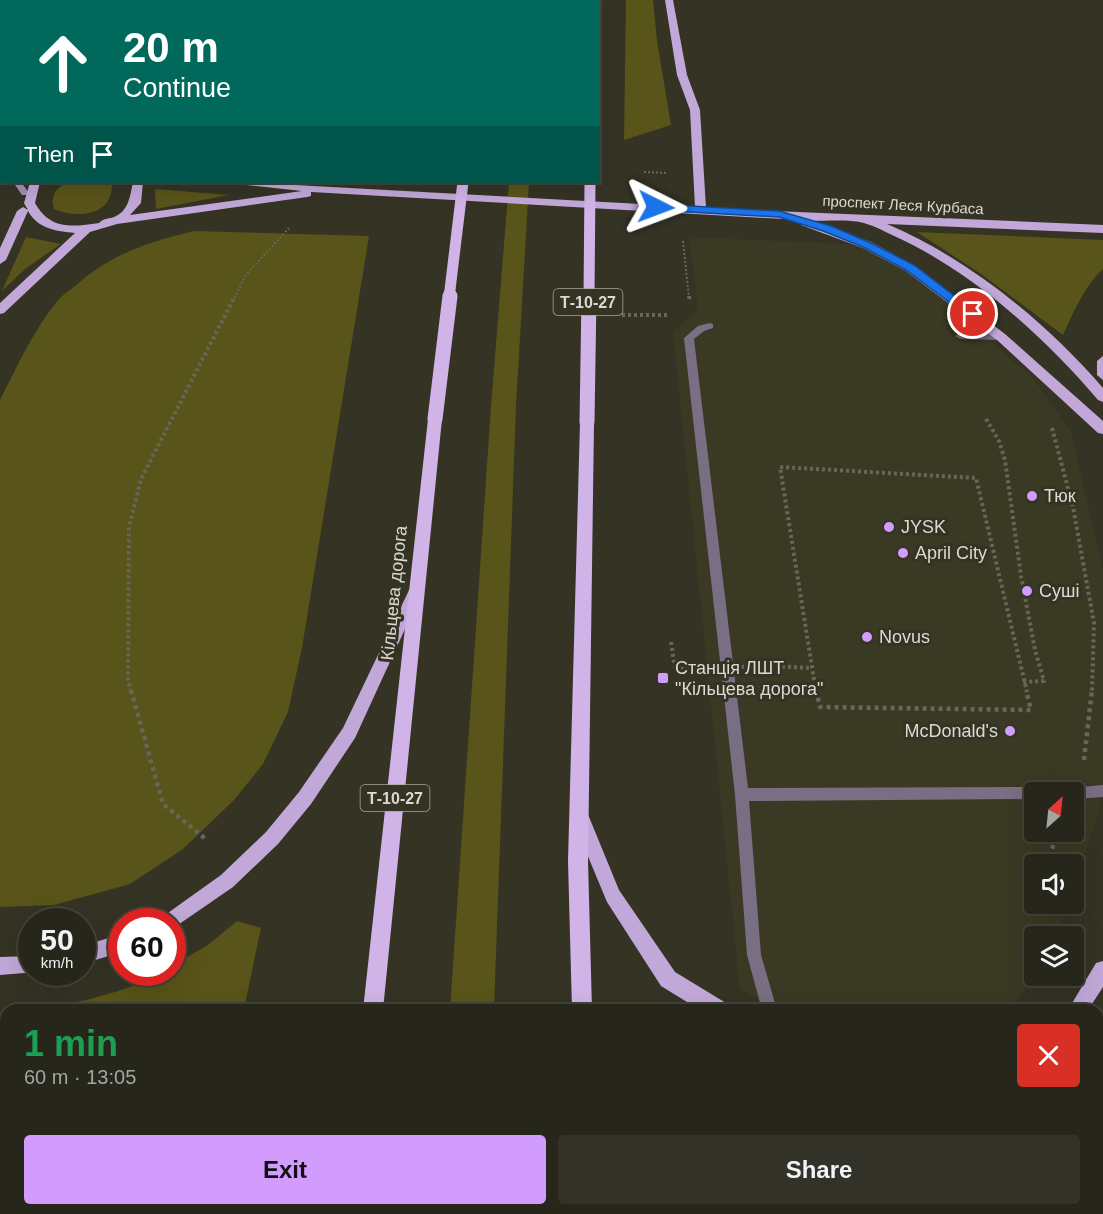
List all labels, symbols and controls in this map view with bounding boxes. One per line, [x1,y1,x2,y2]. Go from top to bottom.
icon: ahead [24,24,102,102]
text: 20 m [123,24,219,71]
text: Continue [123,73,231,103]
icon: arrive [86,138,119,171]
text: Then [24,142,74,167]
position arrow [624,175,688,239]
street label: проспект Леся Курбаса [822,192,985,217]
pin [947,288,998,339]
road number: Т-10-27 [554,289,622,315]
icon: arrive [956,297,989,330]
place label: Тюк [1044,486,1076,506]
marker: Тюк [1025,489,1039,503]
place label: JYSK [901,517,946,537]
marker: JYSK [882,520,896,534]
street label: Кільцева дорога [377,524,411,661]
place label: April City [915,543,987,563]
marker: April City [896,546,910,560]
place label: Суші [1039,581,1079,601]
marker: Суші [1020,584,1034,598]
place label: Novus [879,627,930,647]
marker: Novus [860,630,874,644]
place label: Станція ЛШТ "Кільцева дорога" [675,658,823,699]
marker: Станція ЛШТ "Кільцева дорога" [656,671,670,685]
place label: McDonald's [905,721,998,741]
marker: McDonald's [1003,724,1017,738]
north arrow [1024,782,1084,842]
map controls [1024,782,1084,986]
road number: Т-10-27 [360,785,430,811]
button: sound [1024,854,1084,914]
speed limit sign: 60 [108,908,186,986]
text: 50 [40,923,74,956]
button: layers [1024,926,1084,986]
text: km/h [41,954,73,971]
text: 1 min [24,1023,118,1064]
button: close [1017,1024,1080,1087]
text: 60 m · 13:05 [24,1066,136,1088]
button: Exit [24,1135,546,1204]
button: Share [558,1135,1080,1204]

